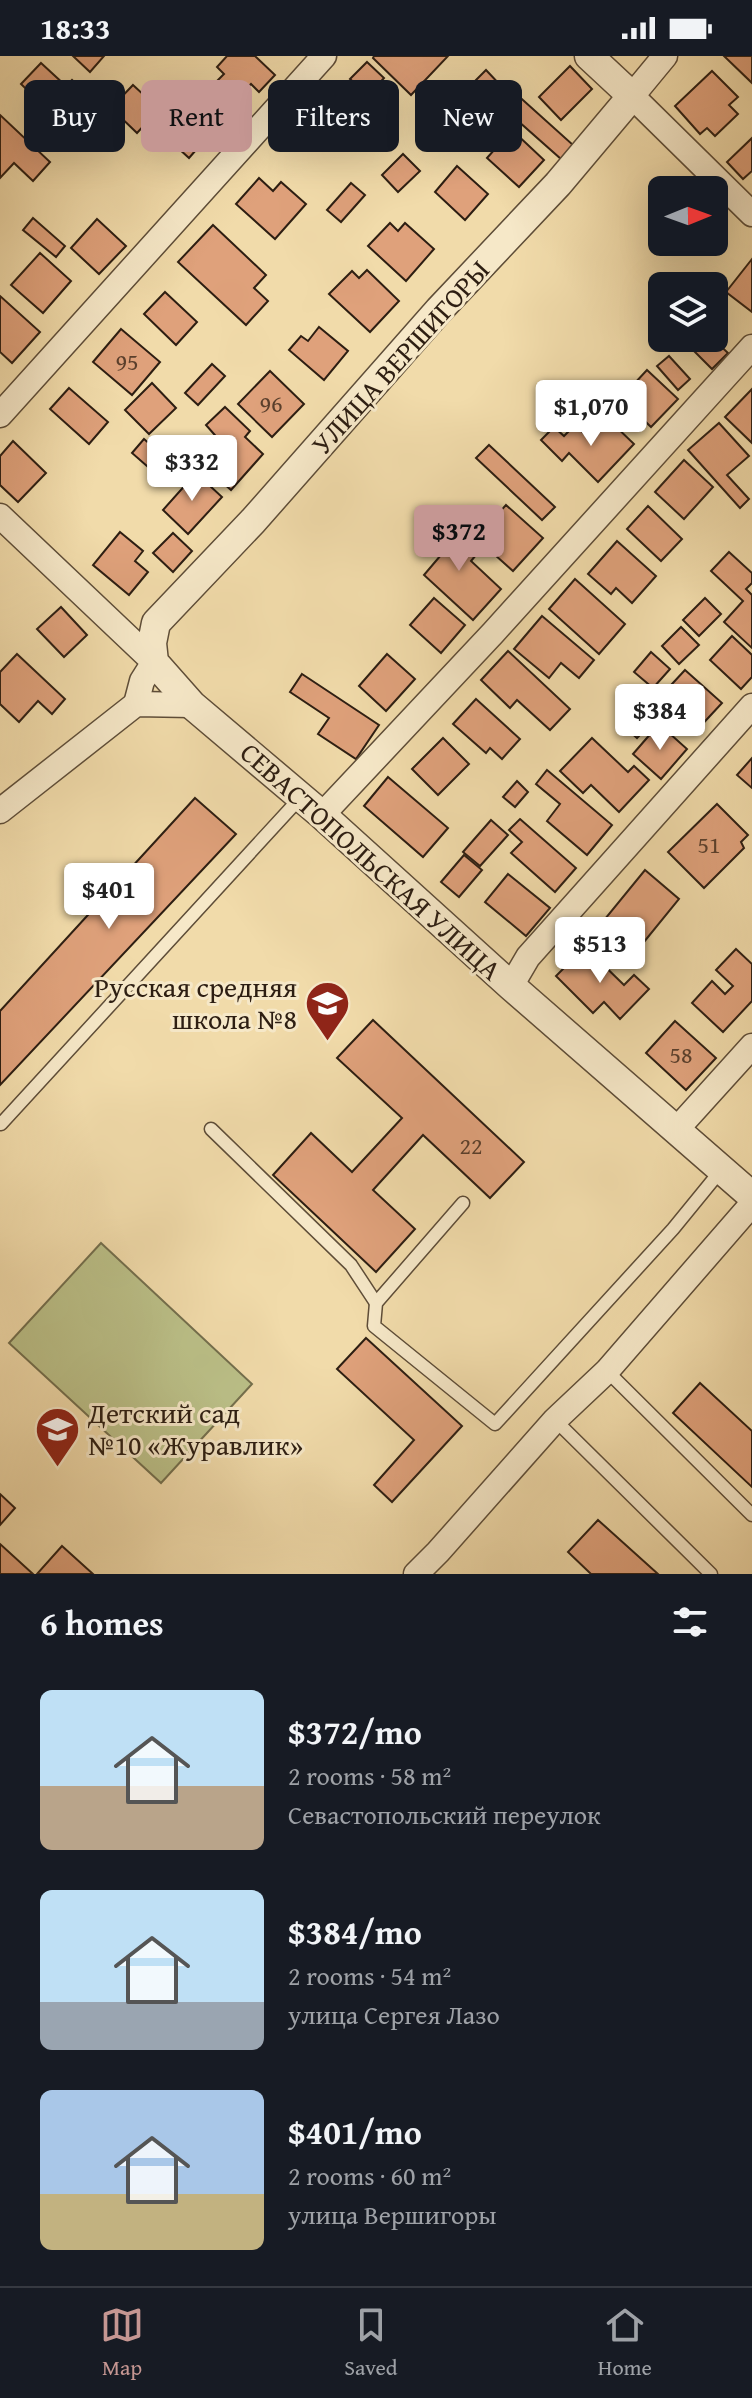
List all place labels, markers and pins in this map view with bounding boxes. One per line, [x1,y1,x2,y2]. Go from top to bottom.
pin: $1,070 [526,380,656,448]
pin: $332 [145,435,239,503]
pin: $372 [412,505,506,573]
pin: $384 [613,684,707,752]
pin: $401 [62,863,156,931]
pin: $513 [553,917,647,985]
place label: Русская средняя школа №8 [94,966,297,1039]
school or university icon: Русская средняя школа №8 [304,979,352,1042]
place label: Детский сад №10 «Журавлик» [87,1392,303,1465]
school or university icon: Детский сад №10 «Журавлик» [33,1405,81,1468]

